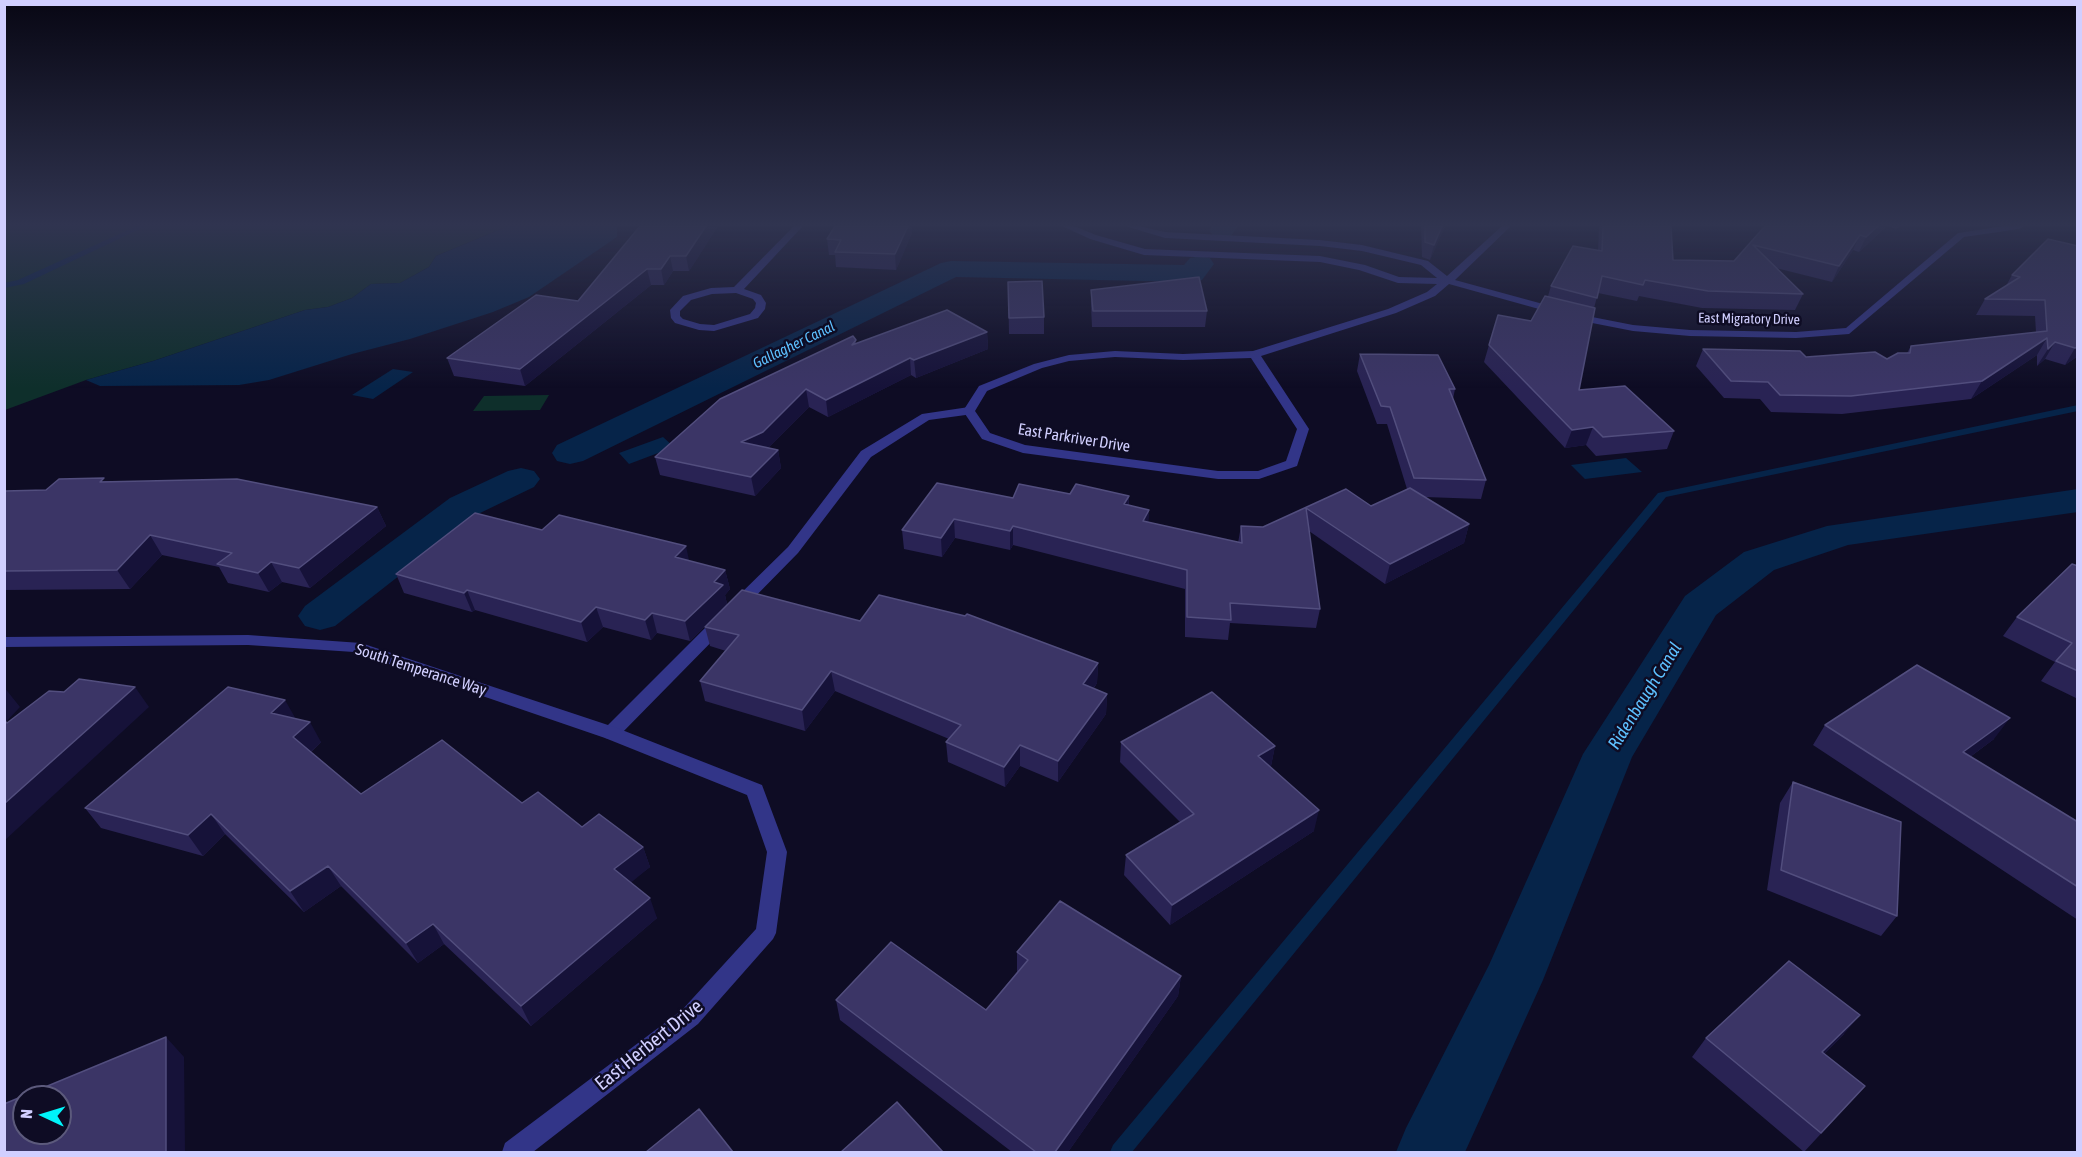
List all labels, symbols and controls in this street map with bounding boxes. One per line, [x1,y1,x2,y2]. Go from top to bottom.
street label: East Migratory Drive [1698,310,1800,328]
water label: Gallagher Canal [750,317,838,373]
street label: East Parkriver Drive [1016,420,1132,456]
water label: Ridenbaugh Canal [1603,638,1687,754]
street label: South Temperance Way [353,640,489,700]
street label: East Herbert Drive [590,994,708,1096]
north arrow [12,1085,72,1145]
text: N [17,1109,35,1119]

